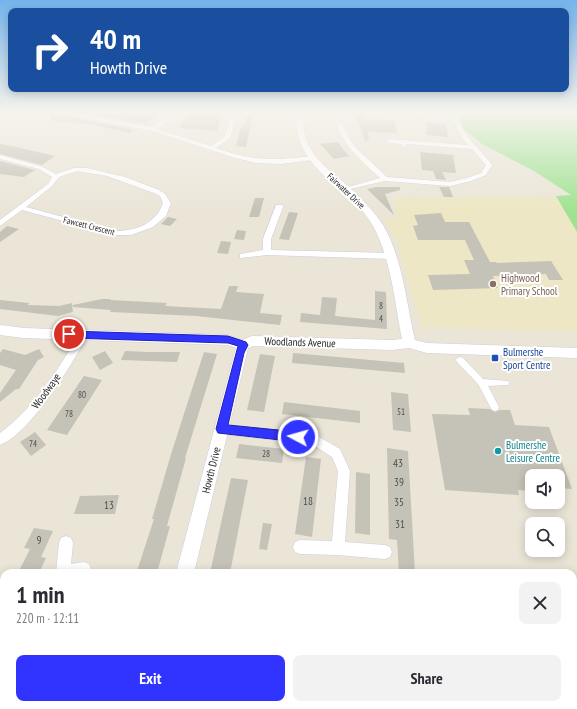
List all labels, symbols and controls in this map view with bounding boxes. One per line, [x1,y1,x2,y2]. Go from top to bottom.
text: 40 m [90,20,141,57]
icon: right [24,24,76,76]
text: Howth Drive [90,56,167,79]
street label: Fairwater Drive [325,170,368,211]
street label: Fawcett Crescent [62,214,116,237]
place label: Highwood Primary School [501,271,558,298]
marker: Highwood Primary School [488,279,498,289]
house number: 8 [379,300,383,311]
house number: 4 [379,313,383,324]
pin [52,317,86,351]
icon: arrive [58,323,80,345]
street label: Woodlands Avenue [264,334,336,350]
place label: Bulmershe Sport Centre [503,345,551,372]
marker: Bulmershe Sport Centre [490,353,500,363]
street label: Woodwaye [28,370,64,412]
house number: 80 [78,389,86,400]
house number: 51 [397,406,405,417]
house number: 78 [65,408,73,419]
position arrow [277,416,319,458]
house number: 74 [29,438,37,449]
place label: Bulmershe Leisure Centre [506,438,561,465]
street label: Howth Drive [198,445,224,495]
marker: Bulmershe Leisure Centre [493,446,503,456]
house number: 28 [262,448,270,459]
house number: 43 [393,456,403,470]
map controls [525,469,565,557]
button: sound [525,469,565,509]
house number: 39 [394,475,404,489]
house number: 18 [303,494,313,508]
house number: 35 [394,495,404,509]
house number: 13 [104,498,114,512]
house number: 31 [395,517,405,531]
button: search [525,517,565,557]
house number: 9 [37,533,42,547]
text: 1 min [16,579,64,610]
button: close [519,582,561,624]
text: 220 m · 12:11 [16,610,79,627]
button: Exit [16,655,285,701]
button: Share [293,655,561,701]

